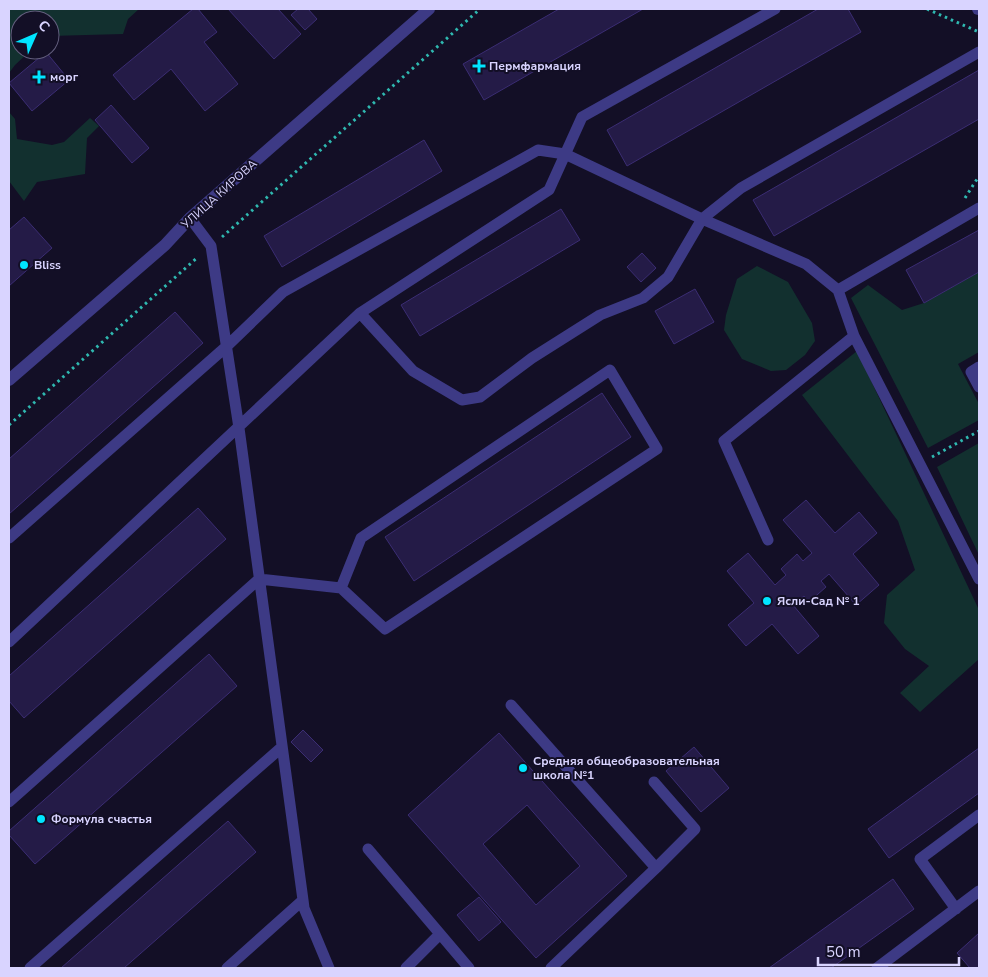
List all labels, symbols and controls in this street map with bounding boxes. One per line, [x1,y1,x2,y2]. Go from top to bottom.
north arrow [10,10,60,60]
text: С [34,16,54,37]
place label: Пермфармация [489,58,581,74]
marker: Пермфармация [473,60,485,72]
place label: морг [50,69,79,85]
marker: морг [32,70,46,84]
street label: УЛИЦА КИРОВА [177,156,261,233]
place label: Bliss [34,257,61,273]
marker: Bliss [18,259,30,271]
place label: Ясли-Сад № 1 [777,593,860,609]
marker: Ясли-Сад № 1 [761,595,773,607]
place label: Средняя общеобразовательная школа №1 [533,753,720,783]
marker: Средняя общеобразовательная школа №1 [517,762,529,774]
place label: Формула счастья [51,811,152,827]
marker: Формула счастья [35,813,47,825]
scale bar [818,934,959,966]
text: 50 m [826,942,861,962]

